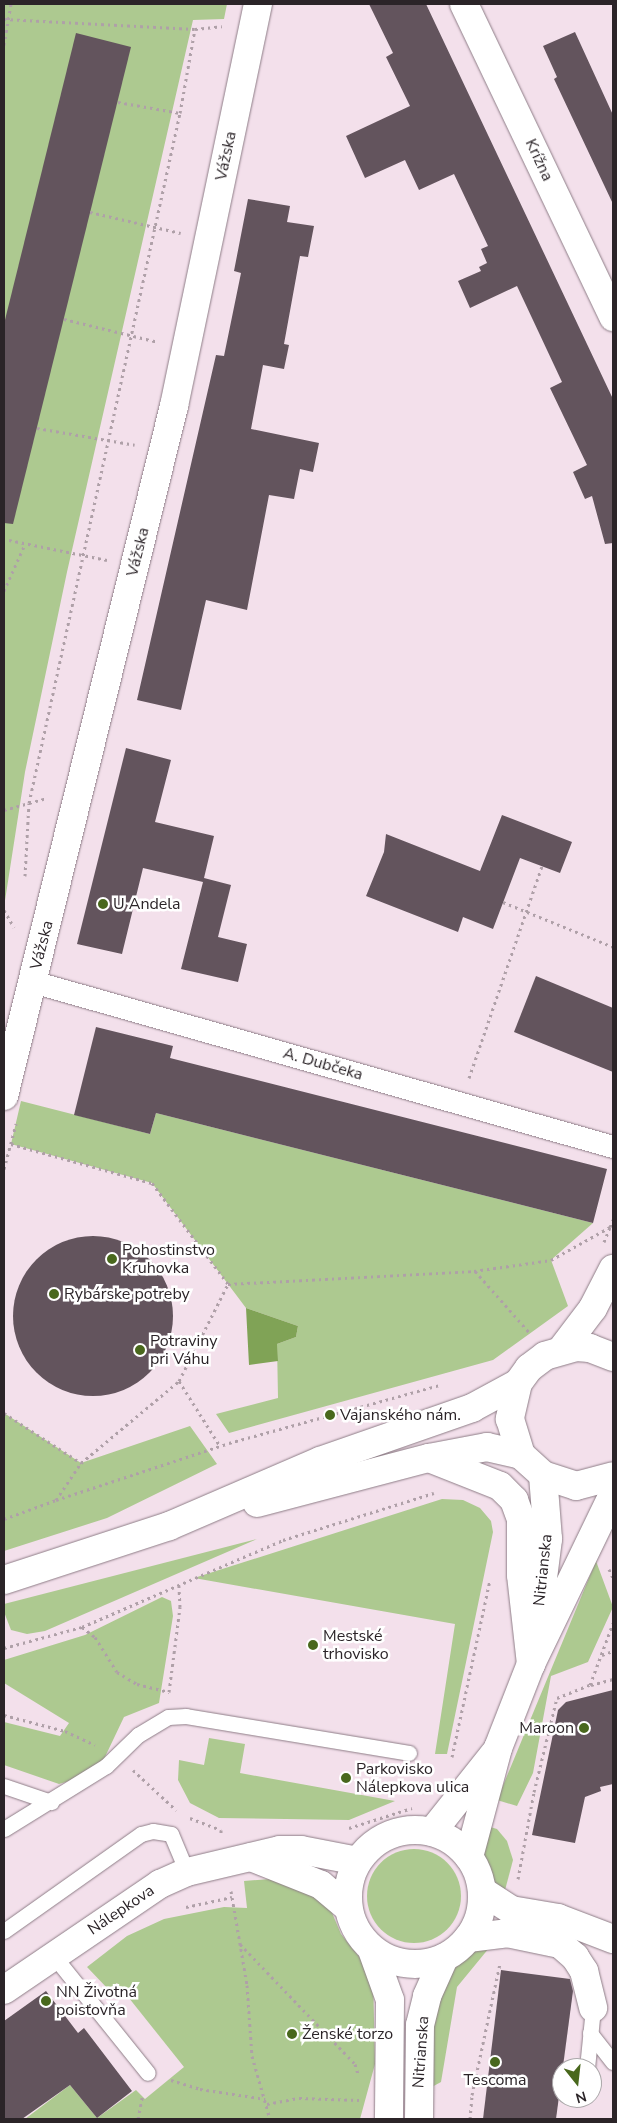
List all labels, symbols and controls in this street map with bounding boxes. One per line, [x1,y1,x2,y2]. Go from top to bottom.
street label: Vážska [211,130,241,182]
street label: Krížna [521,136,557,184]
street label: Vážska [123,525,153,579]
place label: U Andela [113,894,181,914]
marker: U Andela [97,898,109,910]
street label: Vážska [27,918,57,972]
street label: A. Dubčeka [281,1043,365,1085]
place label: Pohostinstvo Kruhovka [122,1240,215,1278]
marker: Pohostinstvo Kruhovka [106,1253,118,1265]
place label: Rybárske potreby [64,1284,190,1304]
marker: Rybárske potreby [48,1288,60,1300]
place label: Potraviny pri Váhu [150,1331,217,1369]
marker: Potraviny pri Váhu [134,1344,146,1356]
place label: Vajanského nám. [340,1405,461,1425]
marker: Vajanského nám. [324,1409,336,1421]
street label: Nitrianska [530,1533,556,1607]
place label: Mestské trhovisko [323,1626,389,1664]
marker: Mestské trhovisko [307,1639,319,1651]
place label: Maroon [519,1718,574,1738]
marker: Maroon [578,1722,590,1734]
place label: Parkovisko Nálepkova ulica [356,1759,469,1797]
marker: Parkovisko Nálepkova ulica [340,1772,352,1784]
street label: Nálepkova [84,1881,158,1939]
place label: NN Životná poisťovňa [56,1982,137,2020]
marker: NN Životná poisťovňa [40,1995,52,2007]
street label: Nitrianska [409,2015,433,2089]
place label: Ženské torzo [302,2024,393,2044]
marker: Ženské torzo [286,2028,298,2040]
marker: Tescoma [489,2056,501,2068]
north arrow [552,2058,602,2108]
place label: Tescoma [464,2070,526,2090]
text: N [573,2086,589,2108]

